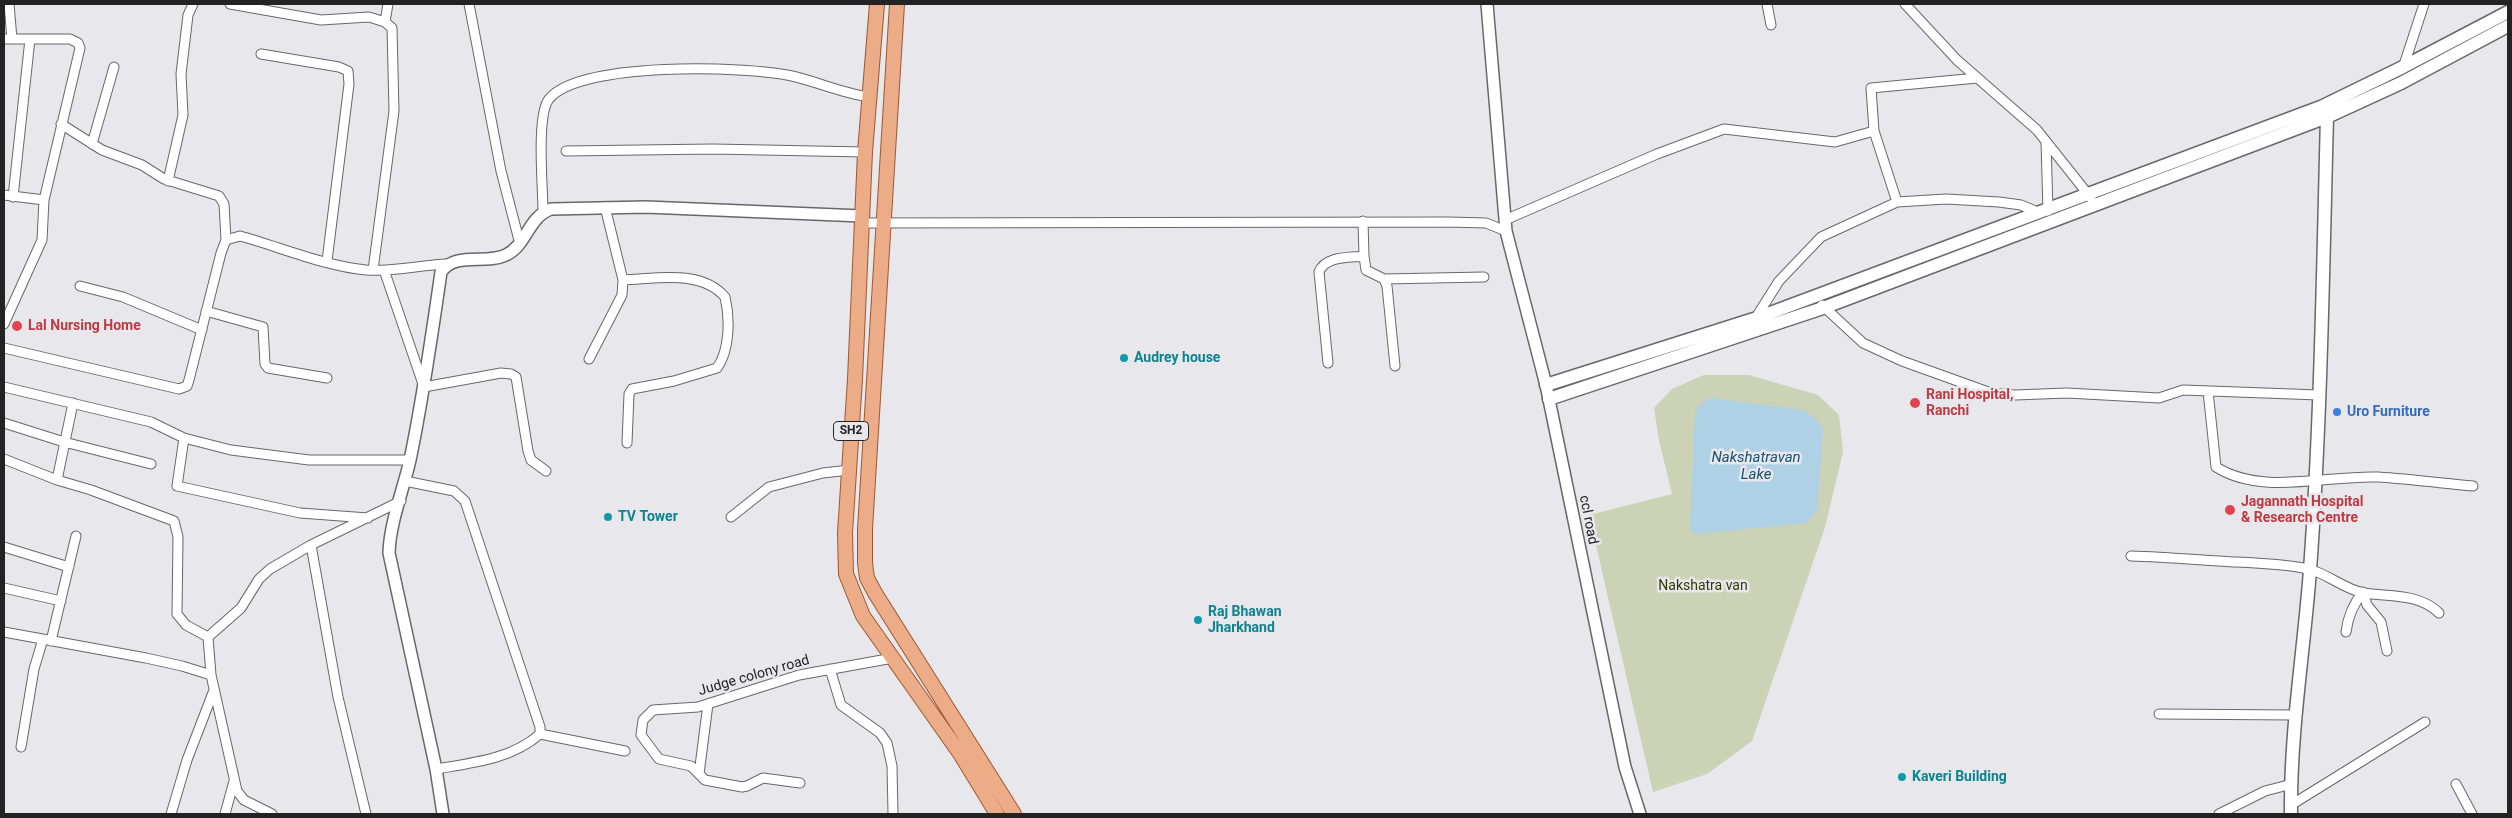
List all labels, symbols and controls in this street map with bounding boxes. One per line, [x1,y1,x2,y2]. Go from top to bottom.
place label: Lal Nursing Home [28,318,141,334]
marker: Lal Nursing Home [10,319,24,333]
place label: Audrey house [1134,350,1220,366]
marker: Audrey house [1118,352,1130,364]
place label: Rani Hospital, Ranchi [1926,387,2013,420]
marker: Rani Hospital, Ranchi [1908,396,1922,410]
place label: Uro Furniture [2347,404,2430,420]
marker: Uro Furniture [2331,406,2343,418]
road number: SH2 [834,422,868,441]
water label: Nakshatravan Lake [1711,449,1801,484]
street label: ccl road [1575,494,1601,546]
place label: Jagannath Hospital & Research Centre [2241,494,2364,526]
marker: Jagannath Hospital & Research Centre [2223,503,2237,517]
place label: TV Tower [618,509,678,525]
marker: TV Tower [602,511,614,523]
park label: Nakshatra van [1658,578,1748,594]
place label: Raj Bhawan Jharkhand [1208,604,1281,636]
marker: Raj Bhawan Jharkhand [1192,614,1204,626]
street label: Judge colony road [697,652,811,700]
place label: Kaveri Building [1912,769,2007,785]
marker: Kaveri Building [1896,771,1908,783]

